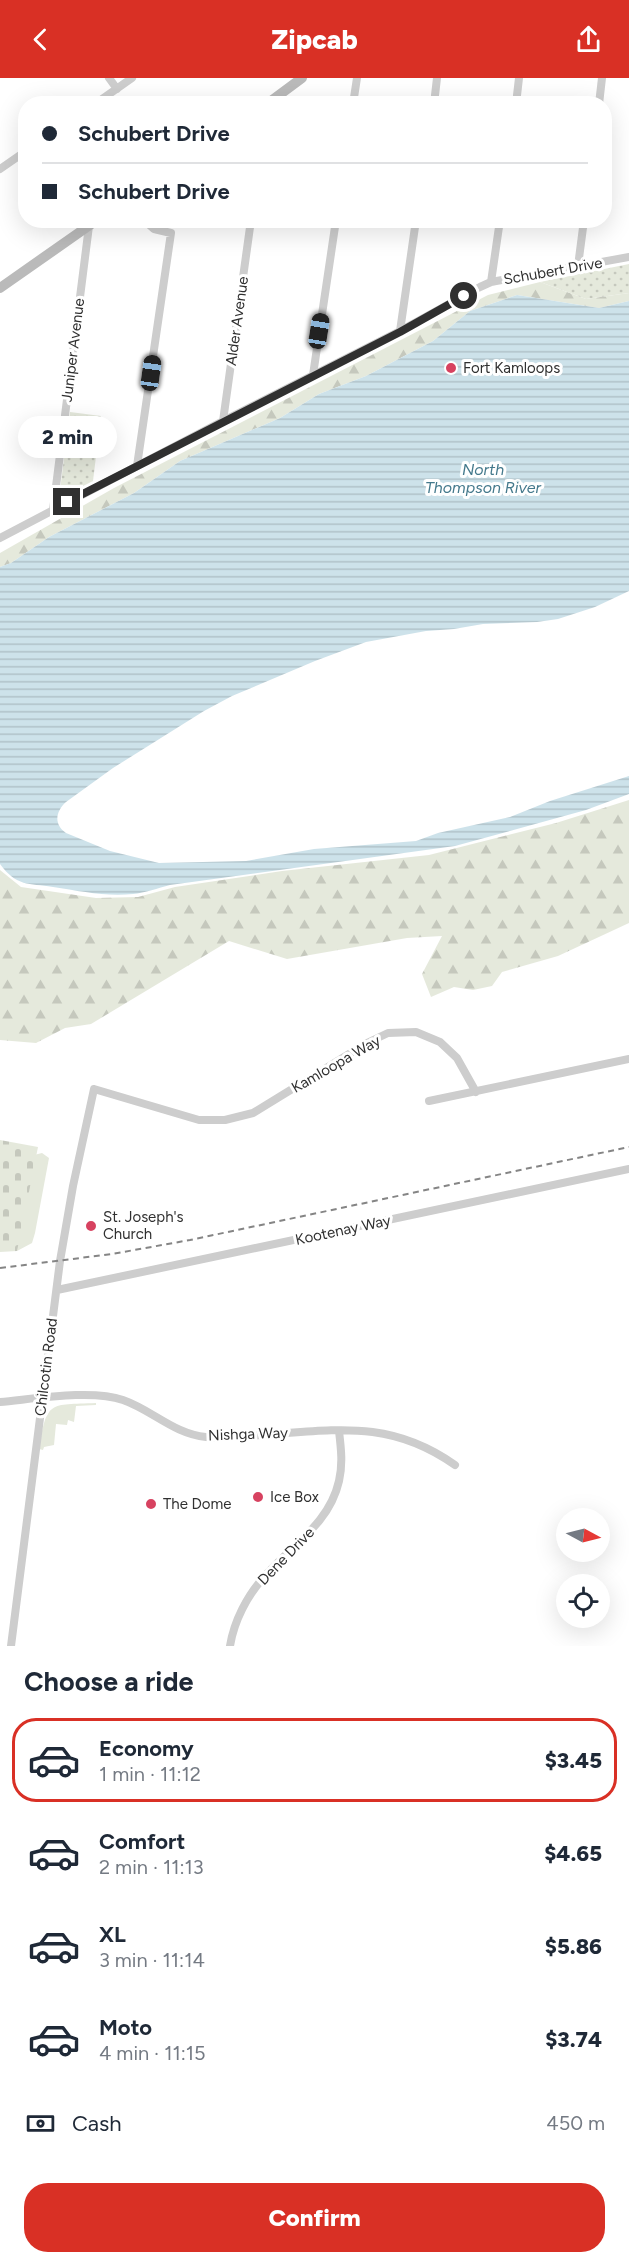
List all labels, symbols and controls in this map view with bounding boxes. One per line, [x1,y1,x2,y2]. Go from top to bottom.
icon: back [24,23,57,56]
text: Zipcab [271,23,358,56]
icon: share [572,23,605,56]
text: Schubert Drive [78,120,230,147]
text: Schubert Drive [78,178,230,205]
street label: Schubert Drive [502,253,604,289]
street label: Alder Avenue [222,275,252,367]
route start [450,282,477,309]
street label: Juniper Avenue [58,297,88,403]
car [307,312,331,350]
car [140,354,162,392]
place label: Fort Kamloops [463,359,560,377]
marker: Fort Kamloops [444,361,458,375]
callout: 2 min [17,415,116,457]
text: 2 min [42,425,93,449]
water label: North Thompson River [425,460,542,497]
route end [53,488,80,515]
street label: Kamloopa Way [288,1031,384,1097]
place label: St. Joseph's Church [103,1208,184,1243]
street label: Kootenay Way [294,1211,392,1249]
marker: St. Joseph's Church [84,1219,98,1233]
street label: Chilcotin Road [31,1317,61,1417]
street label: Nishga Way [208,1424,288,1444]
place label: Ice Box [270,1488,319,1506]
marker: Ice Box [251,1490,265,1504]
place label: The Dome [163,1495,232,1513]
marker: The Dome [144,1497,158,1511]
north arrow [556,1508,610,1562]
map controls [556,1508,610,1628]
street label: Dene Drive [254,1523,318,1589]
button: locate [556,1574,610,1628]
text: Choose a ride [24,1665,193,1698]
icon: car [27,1733,81,1787]
text: Economy [99,1735,194,1762]
text: $3.45 [545,1747,602,1774]
text: 1 min · 11:12 [99,1762,201,1786]
icon: car [27,1826,81,1880]
text: Comfort [99,1828,185,1855]
text: $4.65 [544,1840,602,1867]
text: 2 min · 11:13 [99,1855,204,1879]
icon: car [27,1919,81,1973]
text: XL [99,1921,126,1948]
text: $5.86 [545,1933,602,1960]
text: 3 min · 11:14 [99,1948,205,1972]
icon: car [27,2012,81,2066]
text: Moto [99,2014,152,2041]
text: $3.74 [545,2026,602,2053]
text: 4 min · 11:15 [99,2041,205,2065]
icon: cash [24,2107,57,2140]
text: Cash [72,2110,122,2137]
text: 450 m [546,2111,605,2135]
button: Confirm [24,2183,605,2252]

